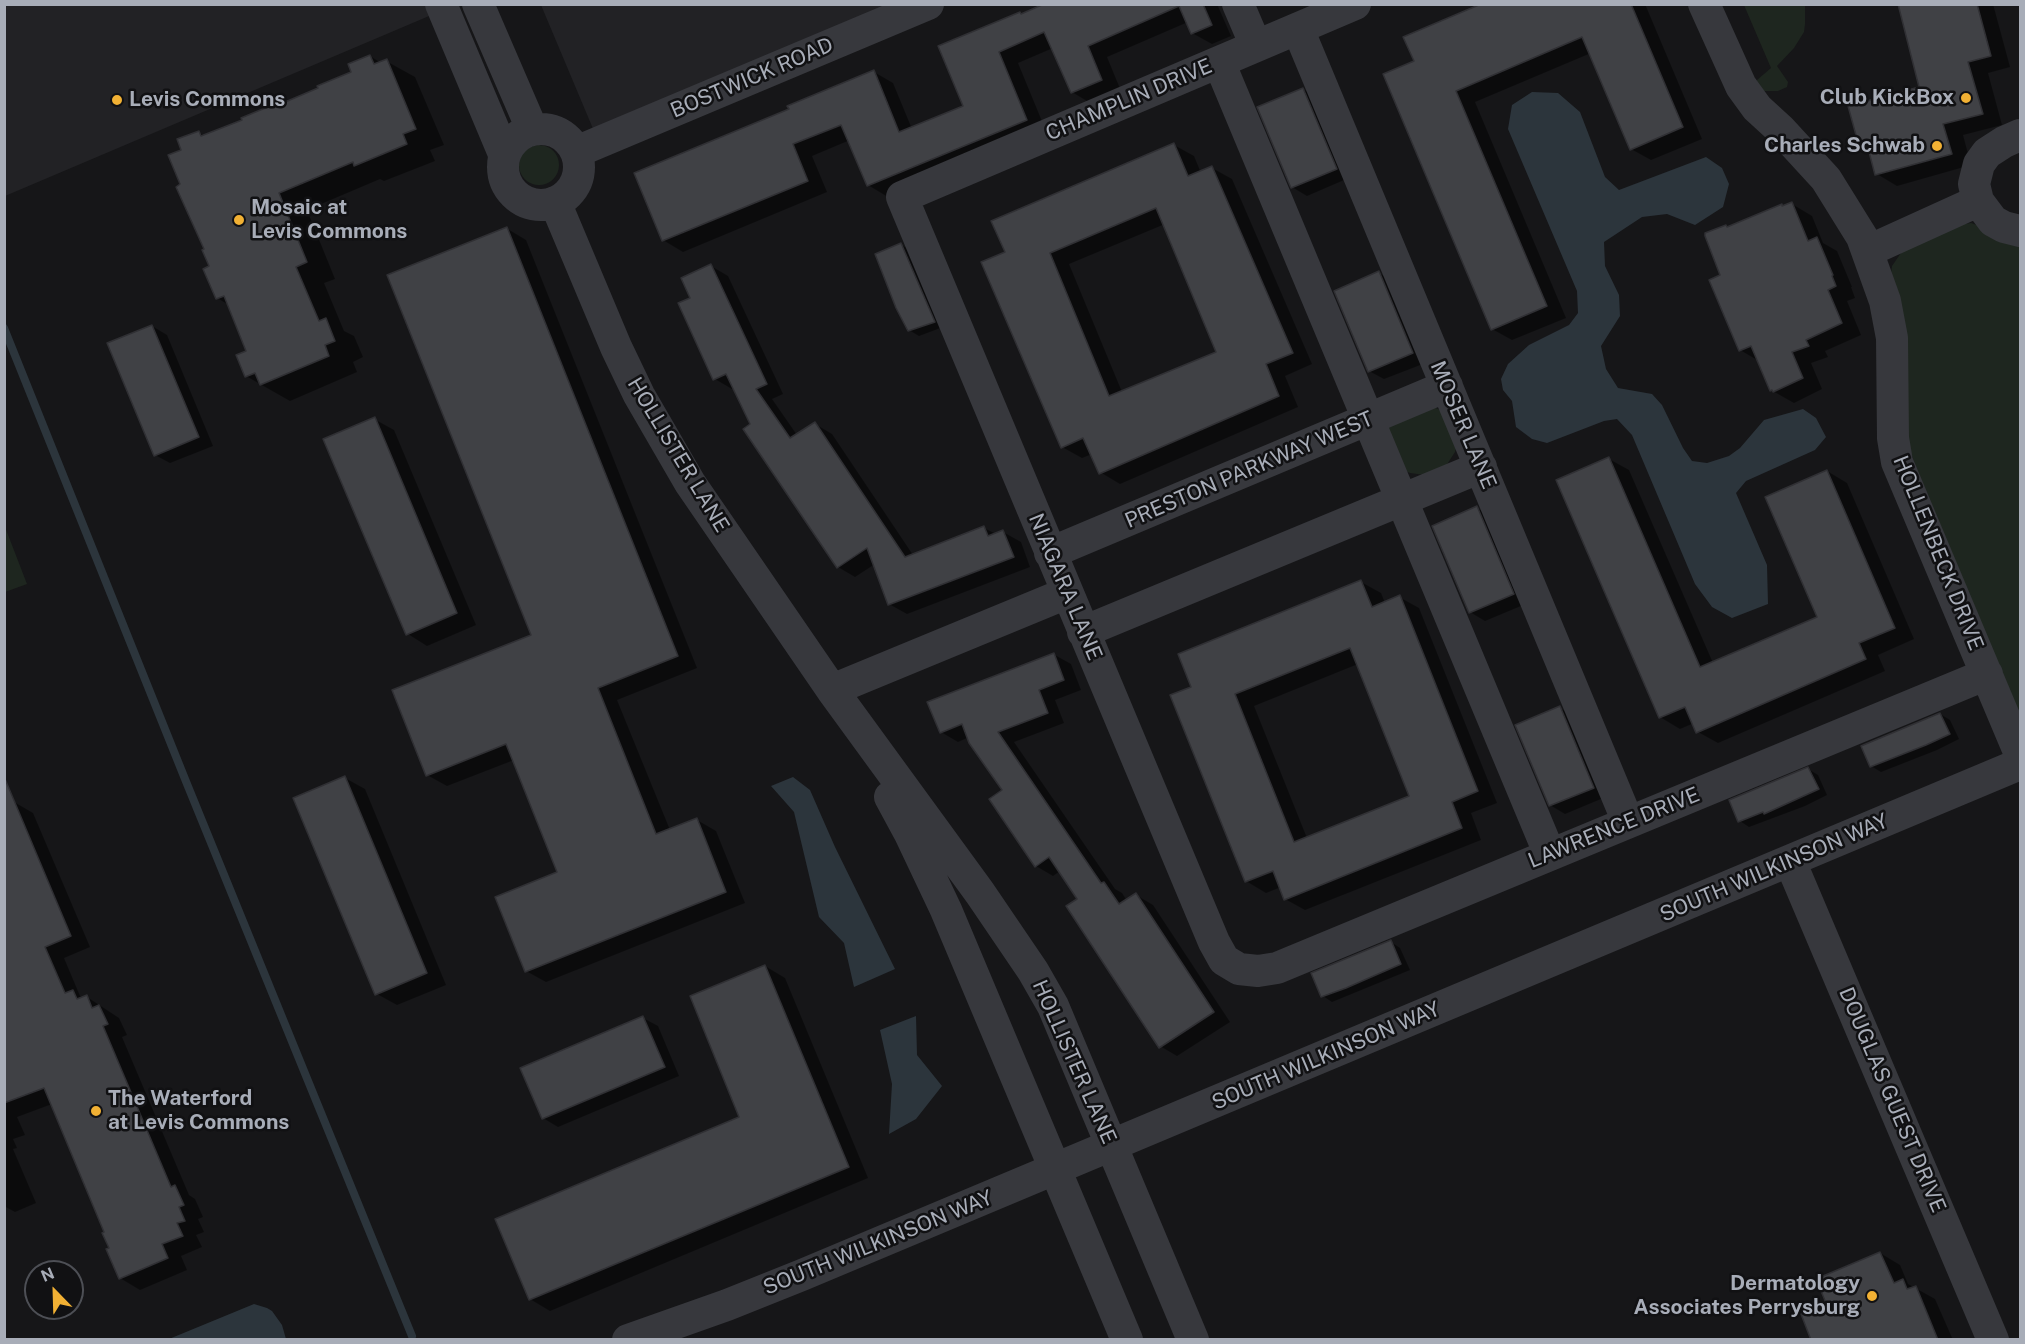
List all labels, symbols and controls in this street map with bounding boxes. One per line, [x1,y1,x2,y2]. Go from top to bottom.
street label: BOSTWICK ROAD [667,32,837,124]
street label: CHAMPLIN DRIVE [1042,54,1216,146]
place label: Club KickBox [1820,85,1954,111]
place label: Levis Commons [129,87,285,113]
marker: Club KickBox [1959,91,1973,105]
marker: Levis Commons [110,93,124,107]
place label: Charles Schwab [1764,133,1925,159]
marker: Charles Schwab [1930,139,1944,153]
place label: Mosaic at Levis Commons [251,195,407,245]
marker: Mosaic at Levis Commons [232,213,246,227]
street label: MOSER LANE [1425,357,1501,493]
street label: HOLLISTER LANE [622,373,734,537]
street label: PRESTON PARKWAY WEST [1121,406,1377,534]
street label: HOLLENBECK DRIVE [1887,452,1989,654]
street label: NIAGARA LANE [1023,510,1107,664]
street label: LAWRENCE DRIVE [1525,782,1703,874]
street label: SOUTH WILKINSON WAY [1656,808,1892,928]
street label: HOLLISTER LANE [1027,976,1121,1148]
street label: DOUGLAS GUEST DRIVE [1833,984,1951,1216]
street label: SOUTH WILKINSON WAY [1208,996,1444,1116]
place label: The Waterford at Levis Commons [108,1086,289,1136]
marker: The Waterford at Levis Commons [89,1104,103,1118]
street label: SOUTH WILKINSON WAY [760,1185,996,1301]
north arrow [24,1260,84,1320]
text: N [38,1264,57,1286]
place label: Dermatology Associates Perrysburg [1634,1271,1860,1321]
marker: Dermatology Associates Perrysburg [1865,1289,1879,1303]

